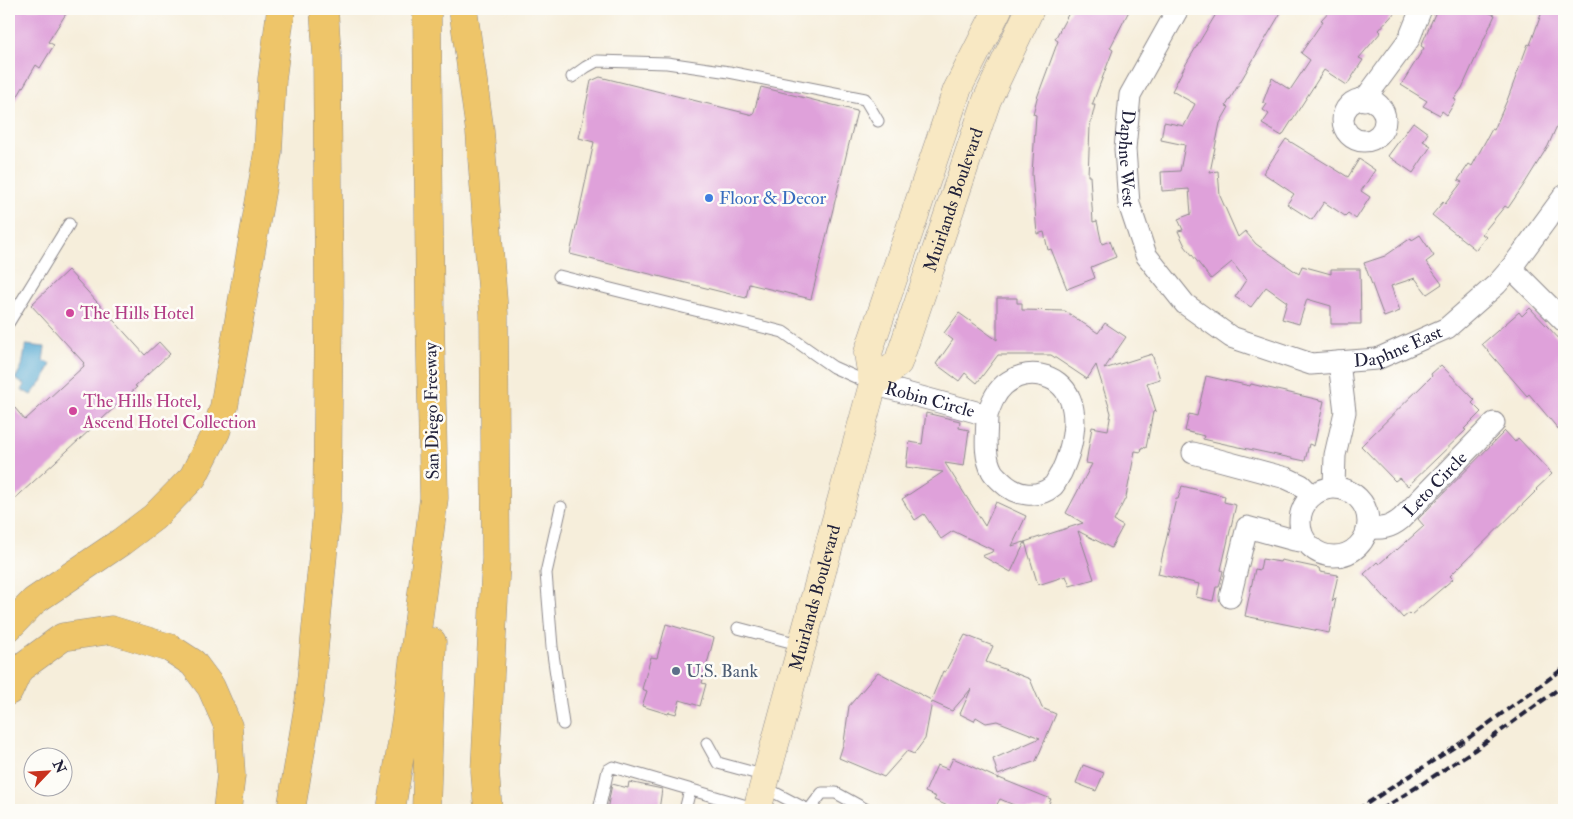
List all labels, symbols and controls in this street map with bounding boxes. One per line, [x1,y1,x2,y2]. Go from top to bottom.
street label: Daphne West [1113,109,1141,208]
street label: Muirlands Boulevard [918,125,988,275]
place label: Floor & Decor [719,187,827,210]
marker: Floor & Decor [703,192,715,204]
place label: The Hills Hotel [80,302,194,325]
marker: The Hills Hotel [64,307,76,319]
street label: Daphne East [1353,320,1446,372]
street label: San Diego Freeway [419,341,445,480]
street label: Robin Circle [883,376,978,423]
place label: The Hills Hotel, Ascend Hotel Collection [82,390,256,434]
marker: The Hills Hotel, Ascend Hotel Collection [67,405,79,417]
street label: Leto Circle [1398,446,1472,522]
street label: Muirlands Boulevard [784,522,846,673]
place label: U.S. Bank [686,660,758,683]
marker: U.S. Bank [670,665,682,677]
north arrow [22,746,72,796]
text: N [49,757,70,776]

